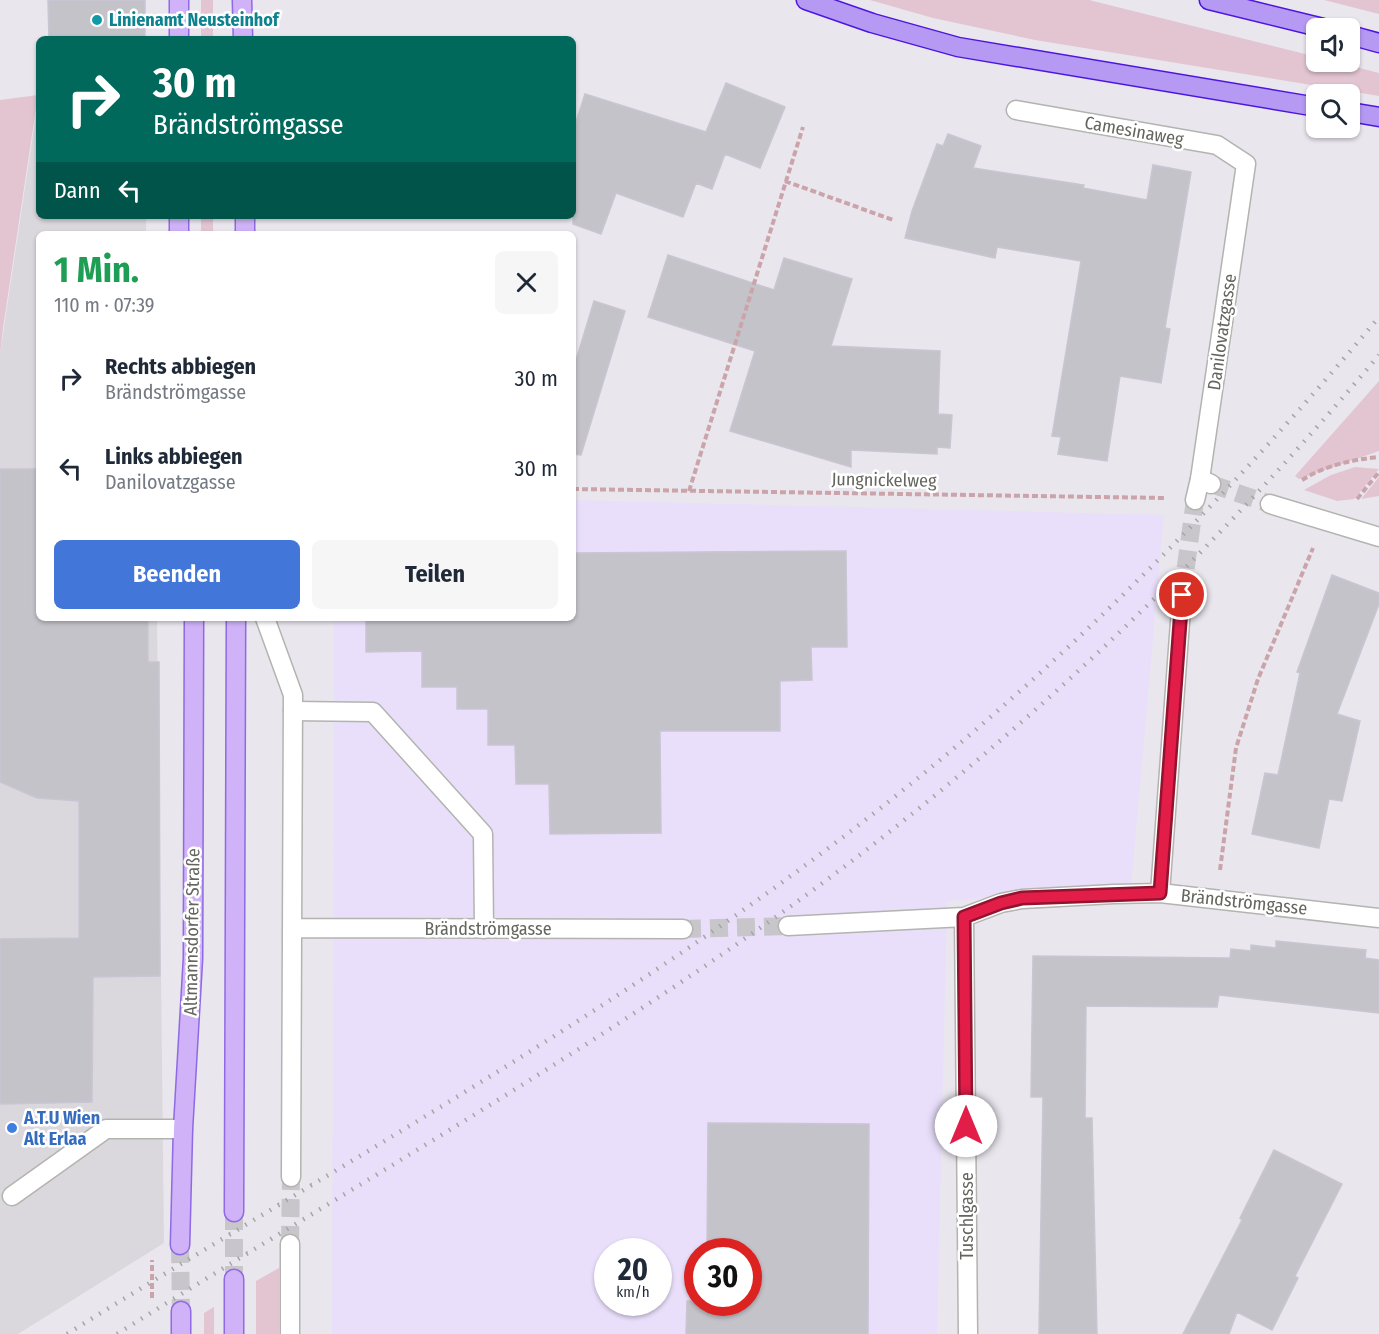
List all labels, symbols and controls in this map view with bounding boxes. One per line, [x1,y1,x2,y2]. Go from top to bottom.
place label: Linienamt Neusteinhof [109,9,281,31]
marker: Linienamt Neusteinhof [90,13,104,27]
map controls [1306,18,1360,138]
button: sound [1306,18,1360,72]
text: 30 m [153,58,237,108]
icon: right [54,60,132,138]
button: search [1306,84,1360,138]
text: Brändströmgasse [153,109,344,141]
street label: Camesinaweg [1083,111,1186,151]
icon: left [113,174,146,207]
text: Dann [54,177,101,204]
text: 1 Min. [54,248,139,292]
button: close [495,251,558,314]
street label: Danilovatzgasse [1203,272,1241,392]
text: 110 m · 07:39 [54,293,155,317]
text: Rechts abbiegen [105,353,256,380]
icon: right [54,362,87,395]
text: 30 m [515,365,558,392]
text: Brändströmgasse [105,380,246,404]
text: Links abbiegen [105,443,243,470]
icon: left [54,452,87,485]
text: 30 m [515,455,558,482]
street label: Jungnickelweg [831,468,937,492]
text: Danilovatzgasse [105,470,236,494]
button: Beenden [54,540,300,609]
button: Teilen [312,540,558,609]
pin [1156,569,1207,620]
icon: arrive [1165,578,1198,611]
street label: Altmannsdorfer Straße [180,848,204,1016]
street label: Brändströmgasse [1180,884,1308,920]
street label: Brändströmgasse [424,918,552,940]
position arrow [934,1094,998,1158]
place label: A.T.U Wien Alt Erlaa [23,1107,100,1150]
marker: A.T.U Wien Alt Erlaa [5,1121,19,1135]
street label: Tuschlgasse [956,1172,978,1260]
speed limit sign: 30 [684,1238,762,1316]
text: 20 [618,1252,648,1288]
text: km/h [616,1283,650,1301]

